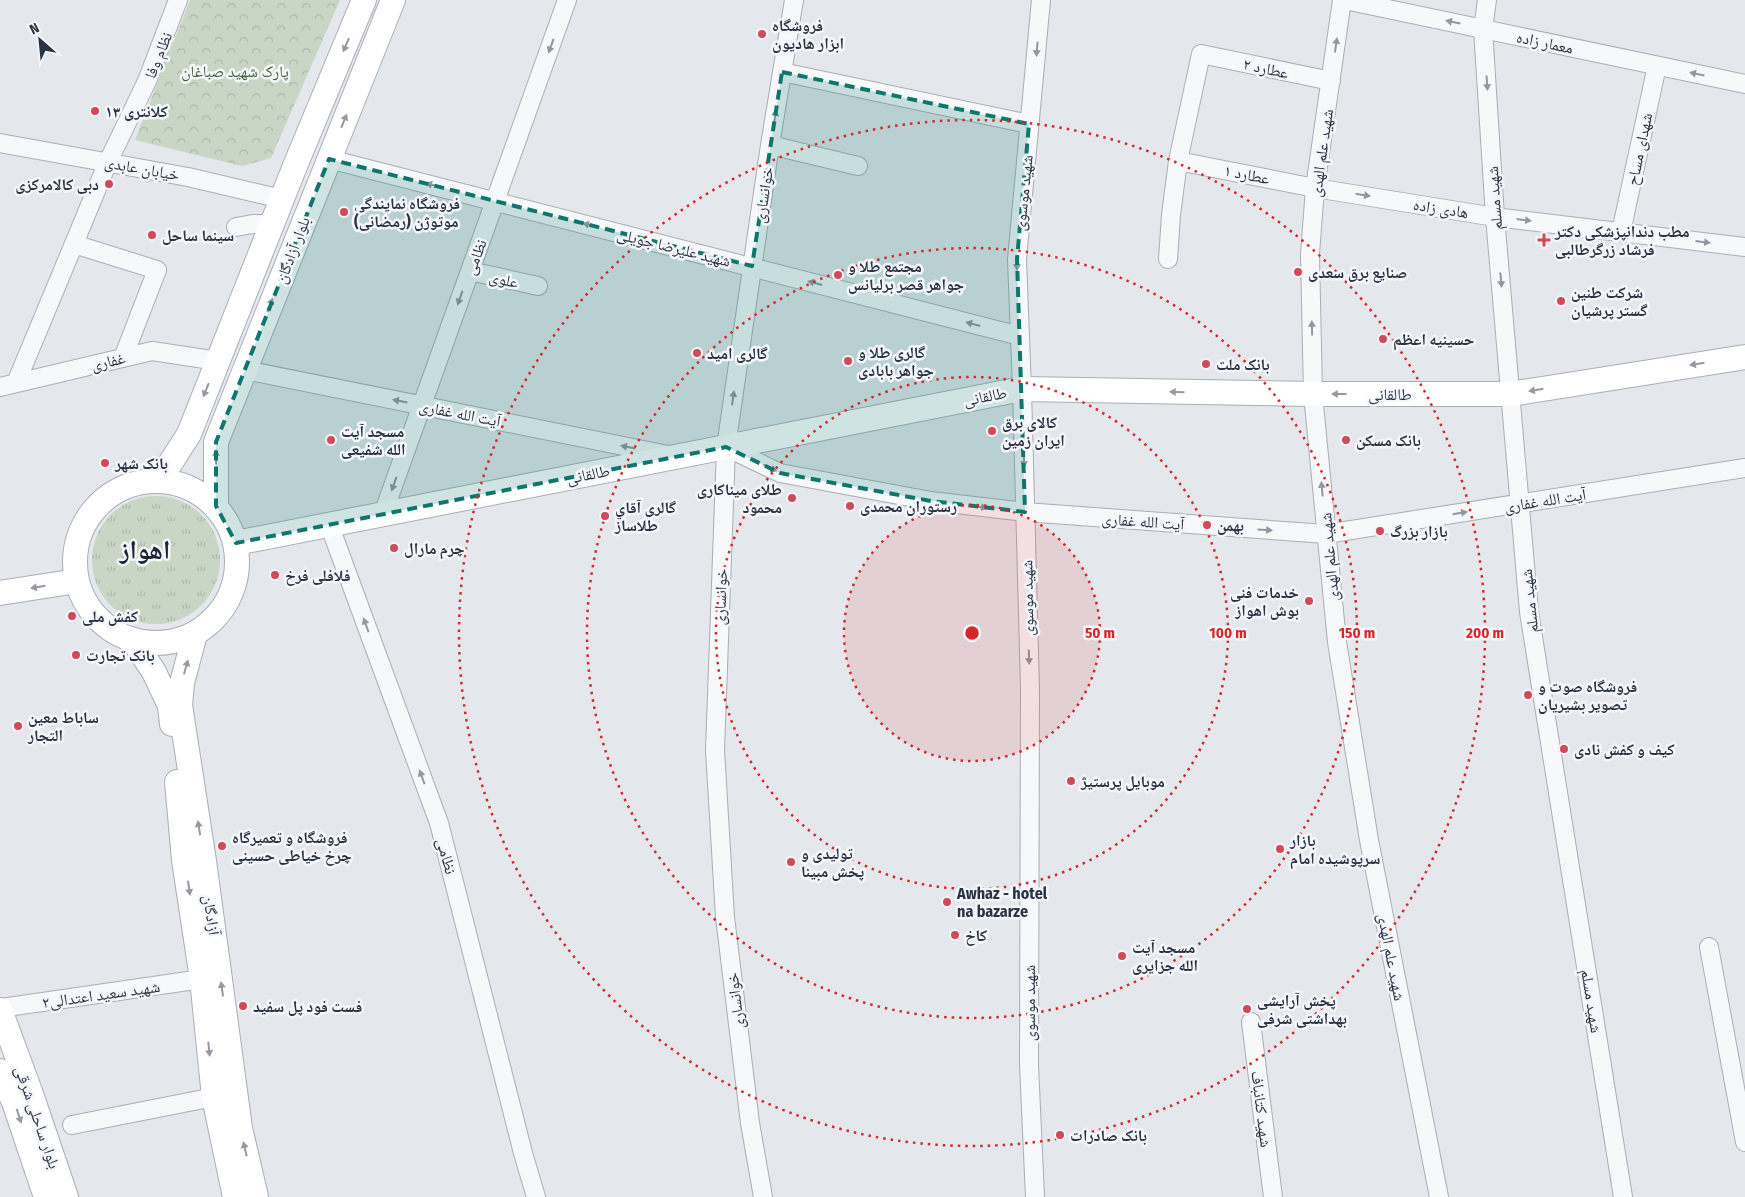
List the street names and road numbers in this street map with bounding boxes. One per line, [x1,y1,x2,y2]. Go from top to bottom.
street label: معمار زاده [1515,27,1575,58]
street label: نظام وفا [141,29,177,82]
street label: عطارد ۲ [1241,54,1290,83]
street label: شهید علم الهدی [1306,108,1338,198]
street label: شهدای مساح [1623,111,1657,187]
street label: خیابان عابدی [103,153,181,185]
street label: شهید موسوی [1010,154,1038,232]
street label: عطارد ۱ [1223,161,1271,188]
street label: شهید مسلم [1483,165,1507,231]
street label: خوانساری [750,166,778,225]
street label: هادی زاده [1412,195,1470,223]
street label: بلوار آزادگان [271,214,315,287]
street label: شهید علیرضا جویلی [615,224,733,272]
street label: نظامی [460,237,492,278]
street label: علوی [487,267,520,293]
street label: غفاری [89,348,127,376]
street label: طالقانی [962,383,1009,411]
street label: طالقانی [1368,385,1412,405]
street label: آیت الله غفاری [417,396,503,432]
street label: طالقانی [565,461,612,489]
street label: آیت الله غفاری [1503,485,1588,517]
street label: آیت الله غفاری [1101,509,1186,535]
street label: شهید علم الهدی [1316,512,1344,602]
street label: شهید موسوی [1017,560,1039,636]
street label: خوانساری [710,568,732,626]
street label: شهید مسلم [1517,568,1543,634]
street label: نظامی [432,836,460,877]
street label: آزادگان [198,894,224,937]
street label: شهید علم الهدی [1373,912,1409,1003]
street label: شهید موسوی [1020,965,1040,1041]
street label: شهید مسلم [1576,968,1606,1034]
street label: خوانساری [723,972,749,1030]
street label: شهید سعید اعتدالی۲ [41,977,161,1013]
street label: بلوار ساحلی شرقی [10,1063,64,1171]
street label: شهید کتانباف [1247,1070,1276,1148]

